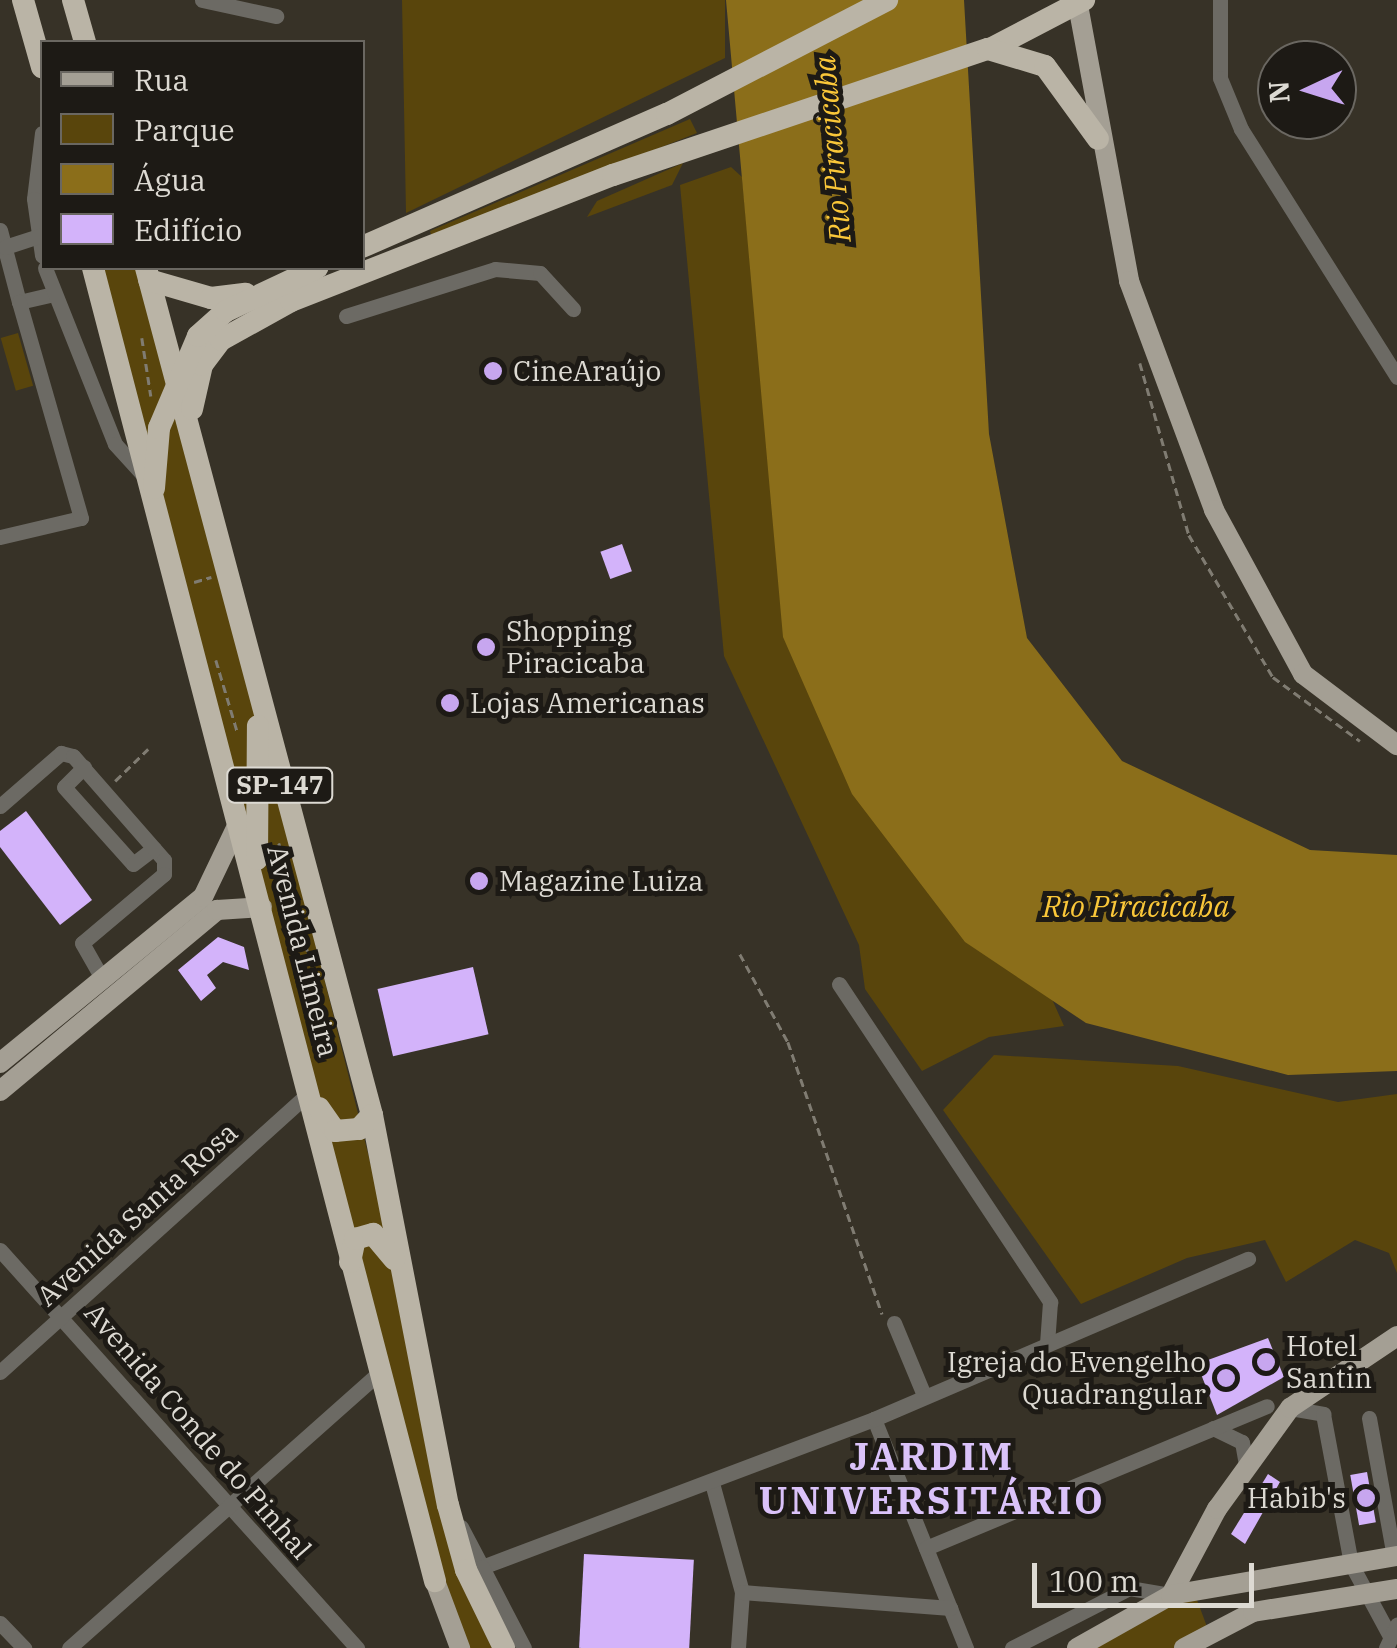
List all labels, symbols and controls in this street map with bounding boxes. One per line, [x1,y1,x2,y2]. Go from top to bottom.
legend [40,40,365,270]
north arrow [1257,40,1357,140]
water label: Rio Piracicaba [806,54,858,244]
text: Rua [134,60,189,99]
text: N [1259,80,1298,104]
text: Parque [134,110,235,149]
text: Água [134,160,206,199]
text: Edifício [134,210,242,249]
place label: CineAraújo [513,354,661,388]
marker: CineAraújo [482,360,504,382]
place label: Shopping Piracicaba [506,614,645,680]
marker: Shopping Piracicaba [475,636,497,658]
place label: Lojas Americanas [470,686,705,720]
marker: Lojas Americanas [439,692,461,714]
road number: SP-147 [225,765,335,805]
street label: Avenida Limeira [260,841,346,1061]
place label: Magazine Luiza [499,864,703,898]
marker: Magazine Luiza [468,870,490,892]
water label: Rio Piracicaba [1042,888,1230,924]
street label: Avenida Santa Rosa [30,1115,244,1313]
street label: Avenida Conde do Pinhal [78,1296,318,1566]
place label: Hotel Santin [1286,1329,1372,1395]
place label: Igreja do Evengelho Quadrangular [947,1345,1206,1411]
marker: Hotel Santin [1255,1351,1277,1373]
marker: Igreja do Evengelho Quadrangular [1215,1367,1237,1389]
district label: JARDIM UNIVERSITÁRIO [759,1433,1105,1522]
place label: Habib's [1247,1481,1346,1515]
marker: Habib's [1355,1487,1377,1509]
scale bar [1037,1543,1260,1605]
text: 100 m [1049,1561,1139,1600]

